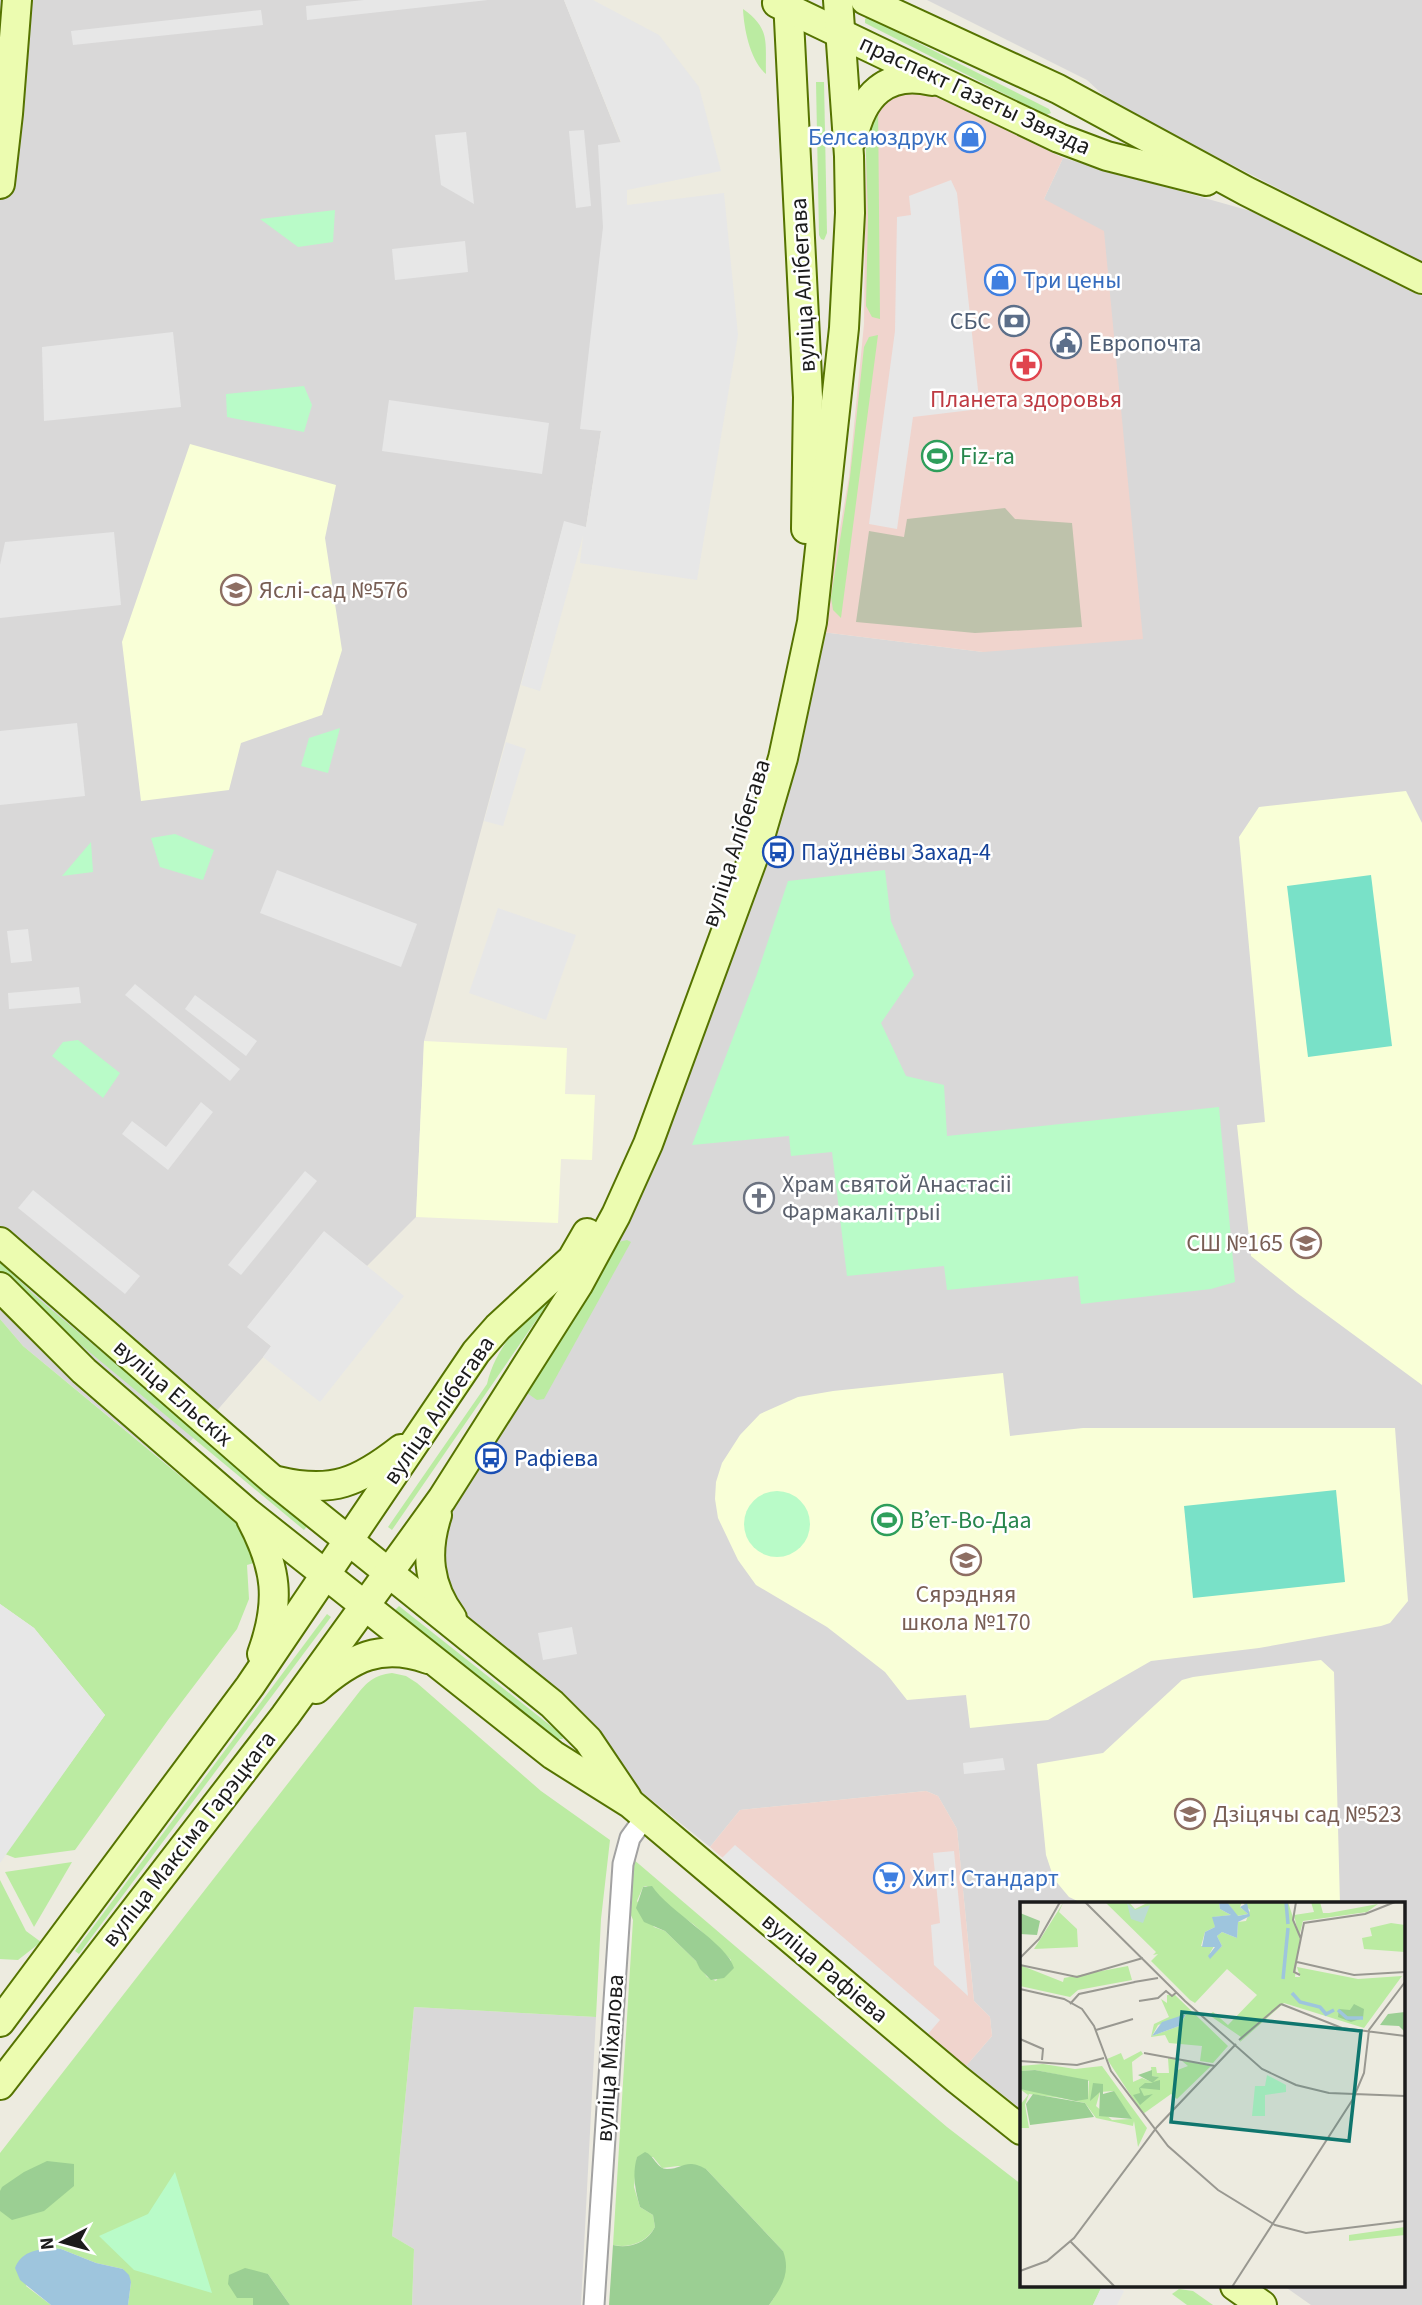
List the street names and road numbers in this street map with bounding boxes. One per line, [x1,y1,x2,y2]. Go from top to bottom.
street label: праспект Газеты Звязда [853,26,1097,164]
street label: вуліца Алібегава [781,197,825,373]
street label: вуліца Алібегава [692,754,780,932]
street label: вуліца Алібегава [375,1328,503,1492]
street label: вуліца Ельскіх [105,1331,241,1455]
street label: вуліца Максіма Гарэцкага [93,1723,285,1955]
street label: вуліца Рафіева [754,1904,896,2032]
street label: вуліца Міхалова [587,1973,633,2143]

